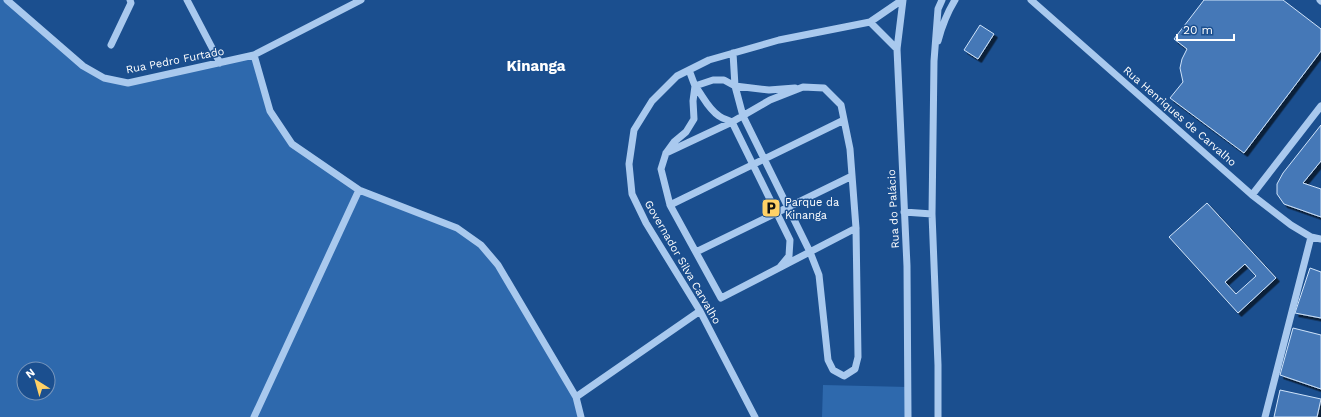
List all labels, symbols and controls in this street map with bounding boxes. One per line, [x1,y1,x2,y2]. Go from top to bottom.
scale bar [1177,16,1234,42]
text: 20 m [1183,23,1213,37]
street label: Rua Pedro Furtado [125,45,225,76]
district label: Kinanga [506,57,566,75]
street label: Rua Henriques de Carvalho [1120,64,1239,169]
street label: Rua do Palácio [885,169,902,249]
place label: Parque da Kinanga [785,196,839,222]
parking icon: Parque da Kinanga [760,197,782,219]
street label: Governador Silva Carvalho [642,198,723,326]
north arrow [16,361,56,401]
text: N [23,366,37,381]

